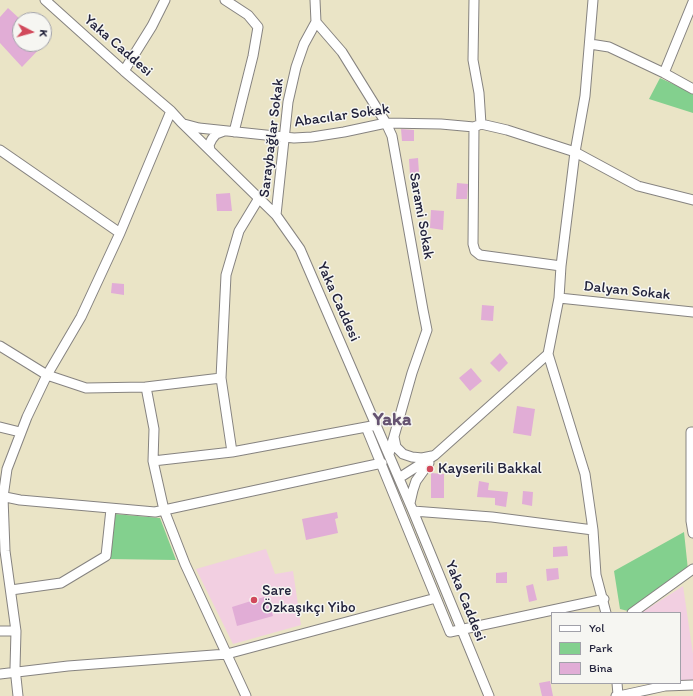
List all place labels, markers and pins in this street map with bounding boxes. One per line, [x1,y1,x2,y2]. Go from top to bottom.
place label: Kayserili Bakkal [438,460,542,478]
marker: Kayserili Bakkal [425,464,435,474]
place label: Sare Özkaşıkçı Yibo [262,582,356,617]
marker: Sare Özkaşıkçı Yibo [249,595,259,605]

